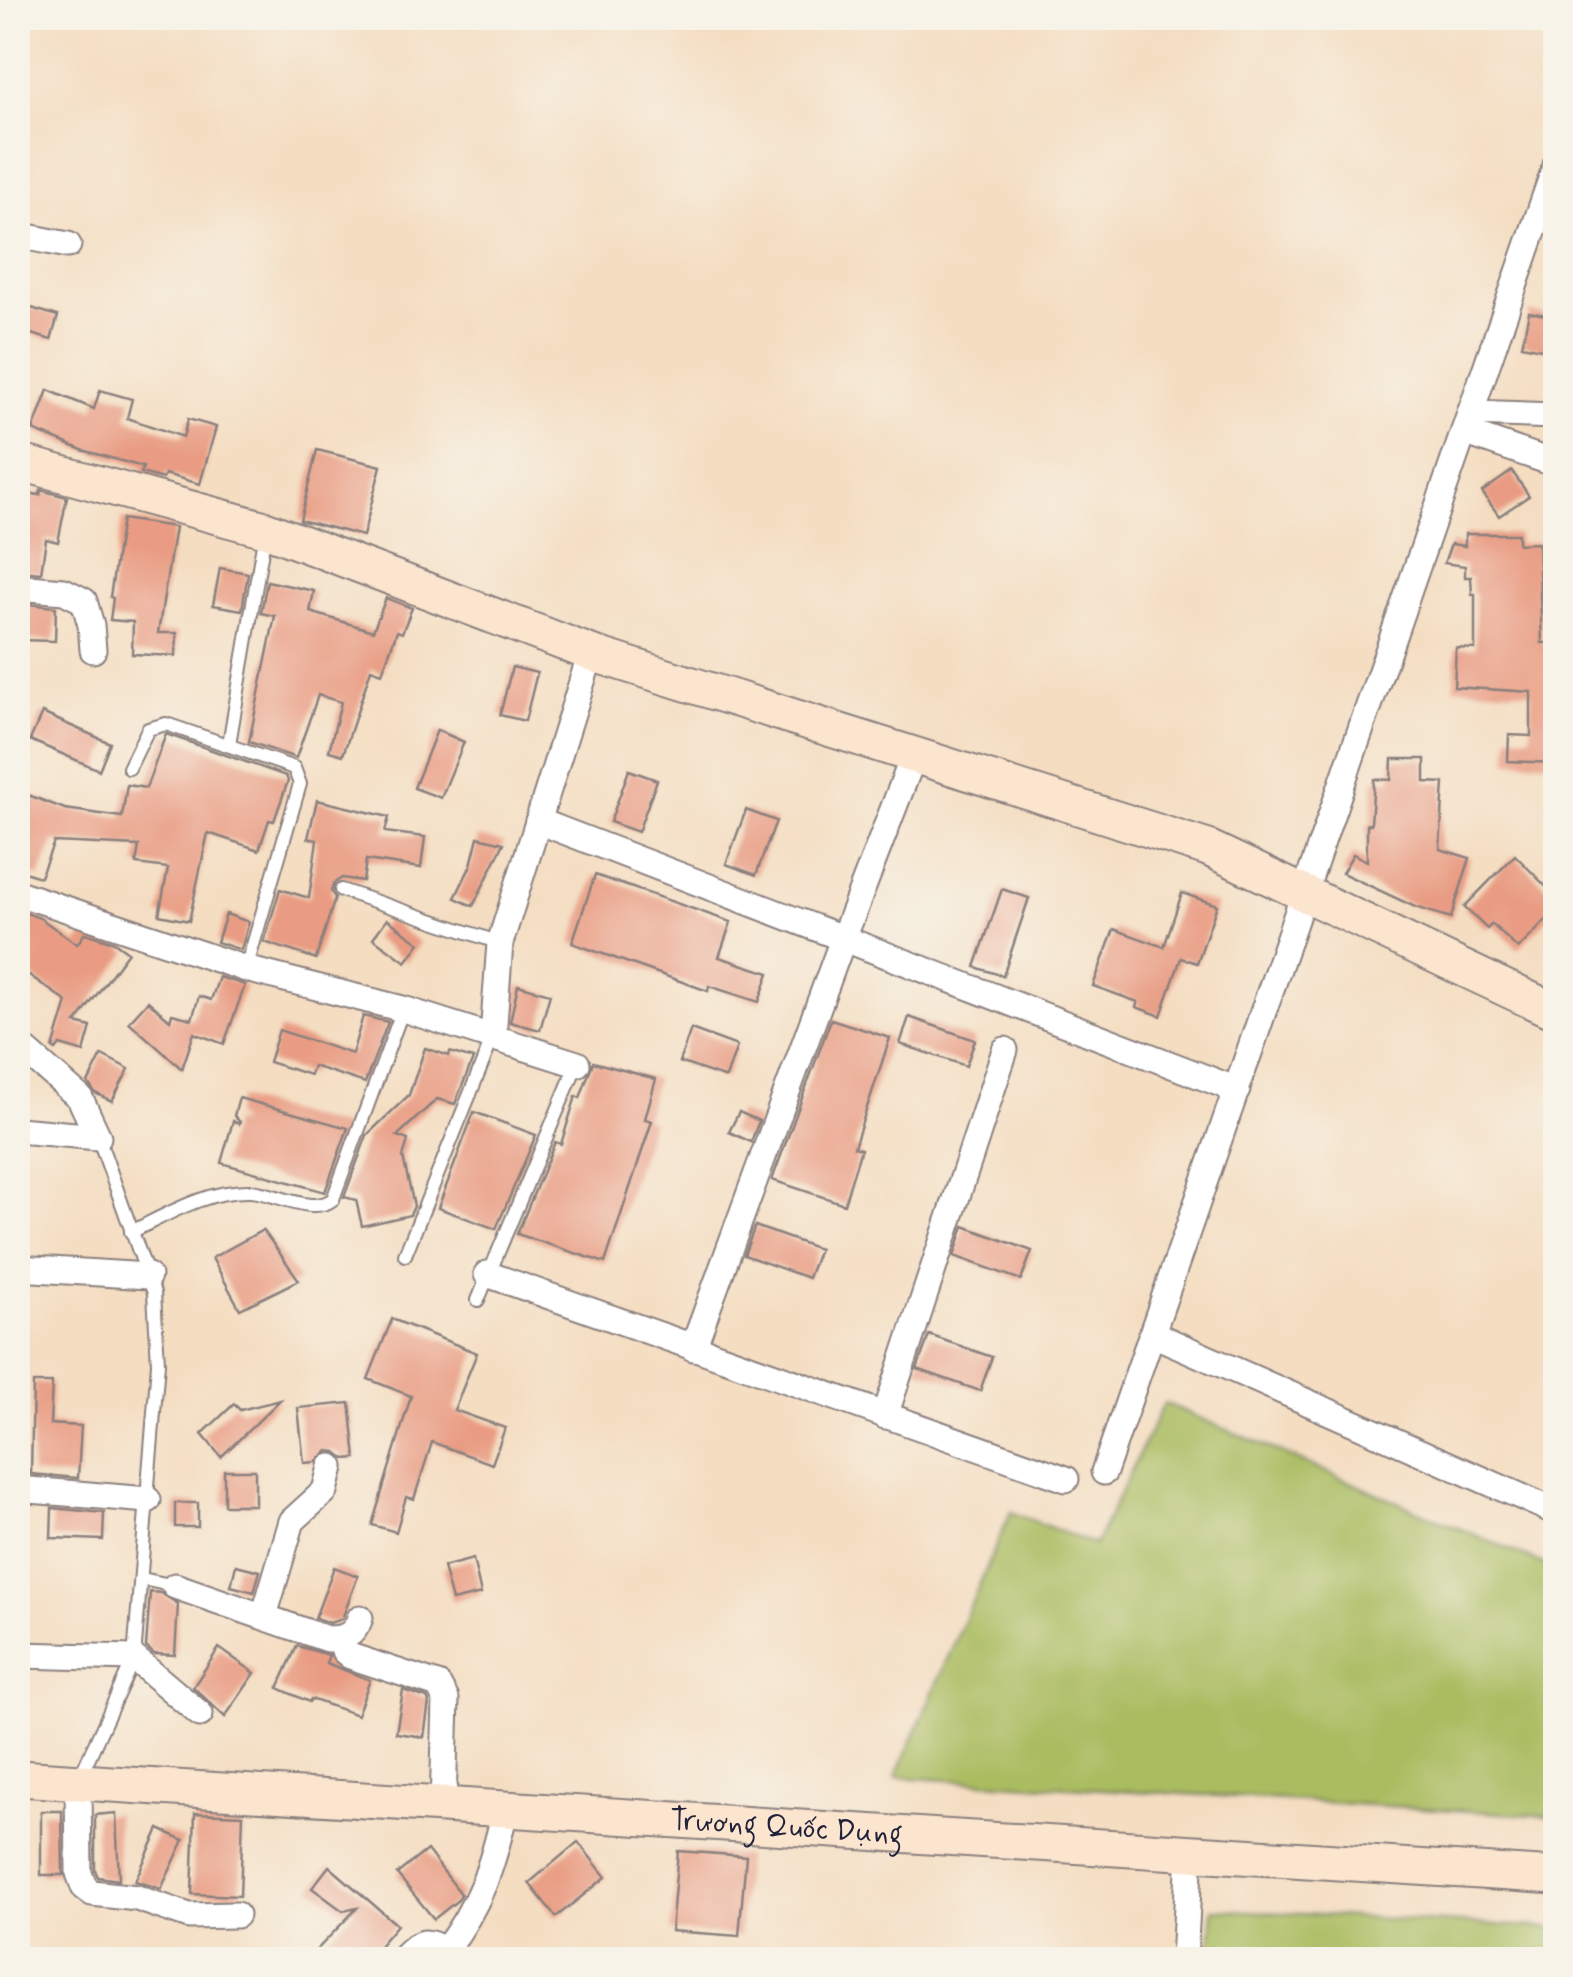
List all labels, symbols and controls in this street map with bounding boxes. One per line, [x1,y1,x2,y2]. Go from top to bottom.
street label: Trương Quốc Dụng [669,1800,904,1857]

